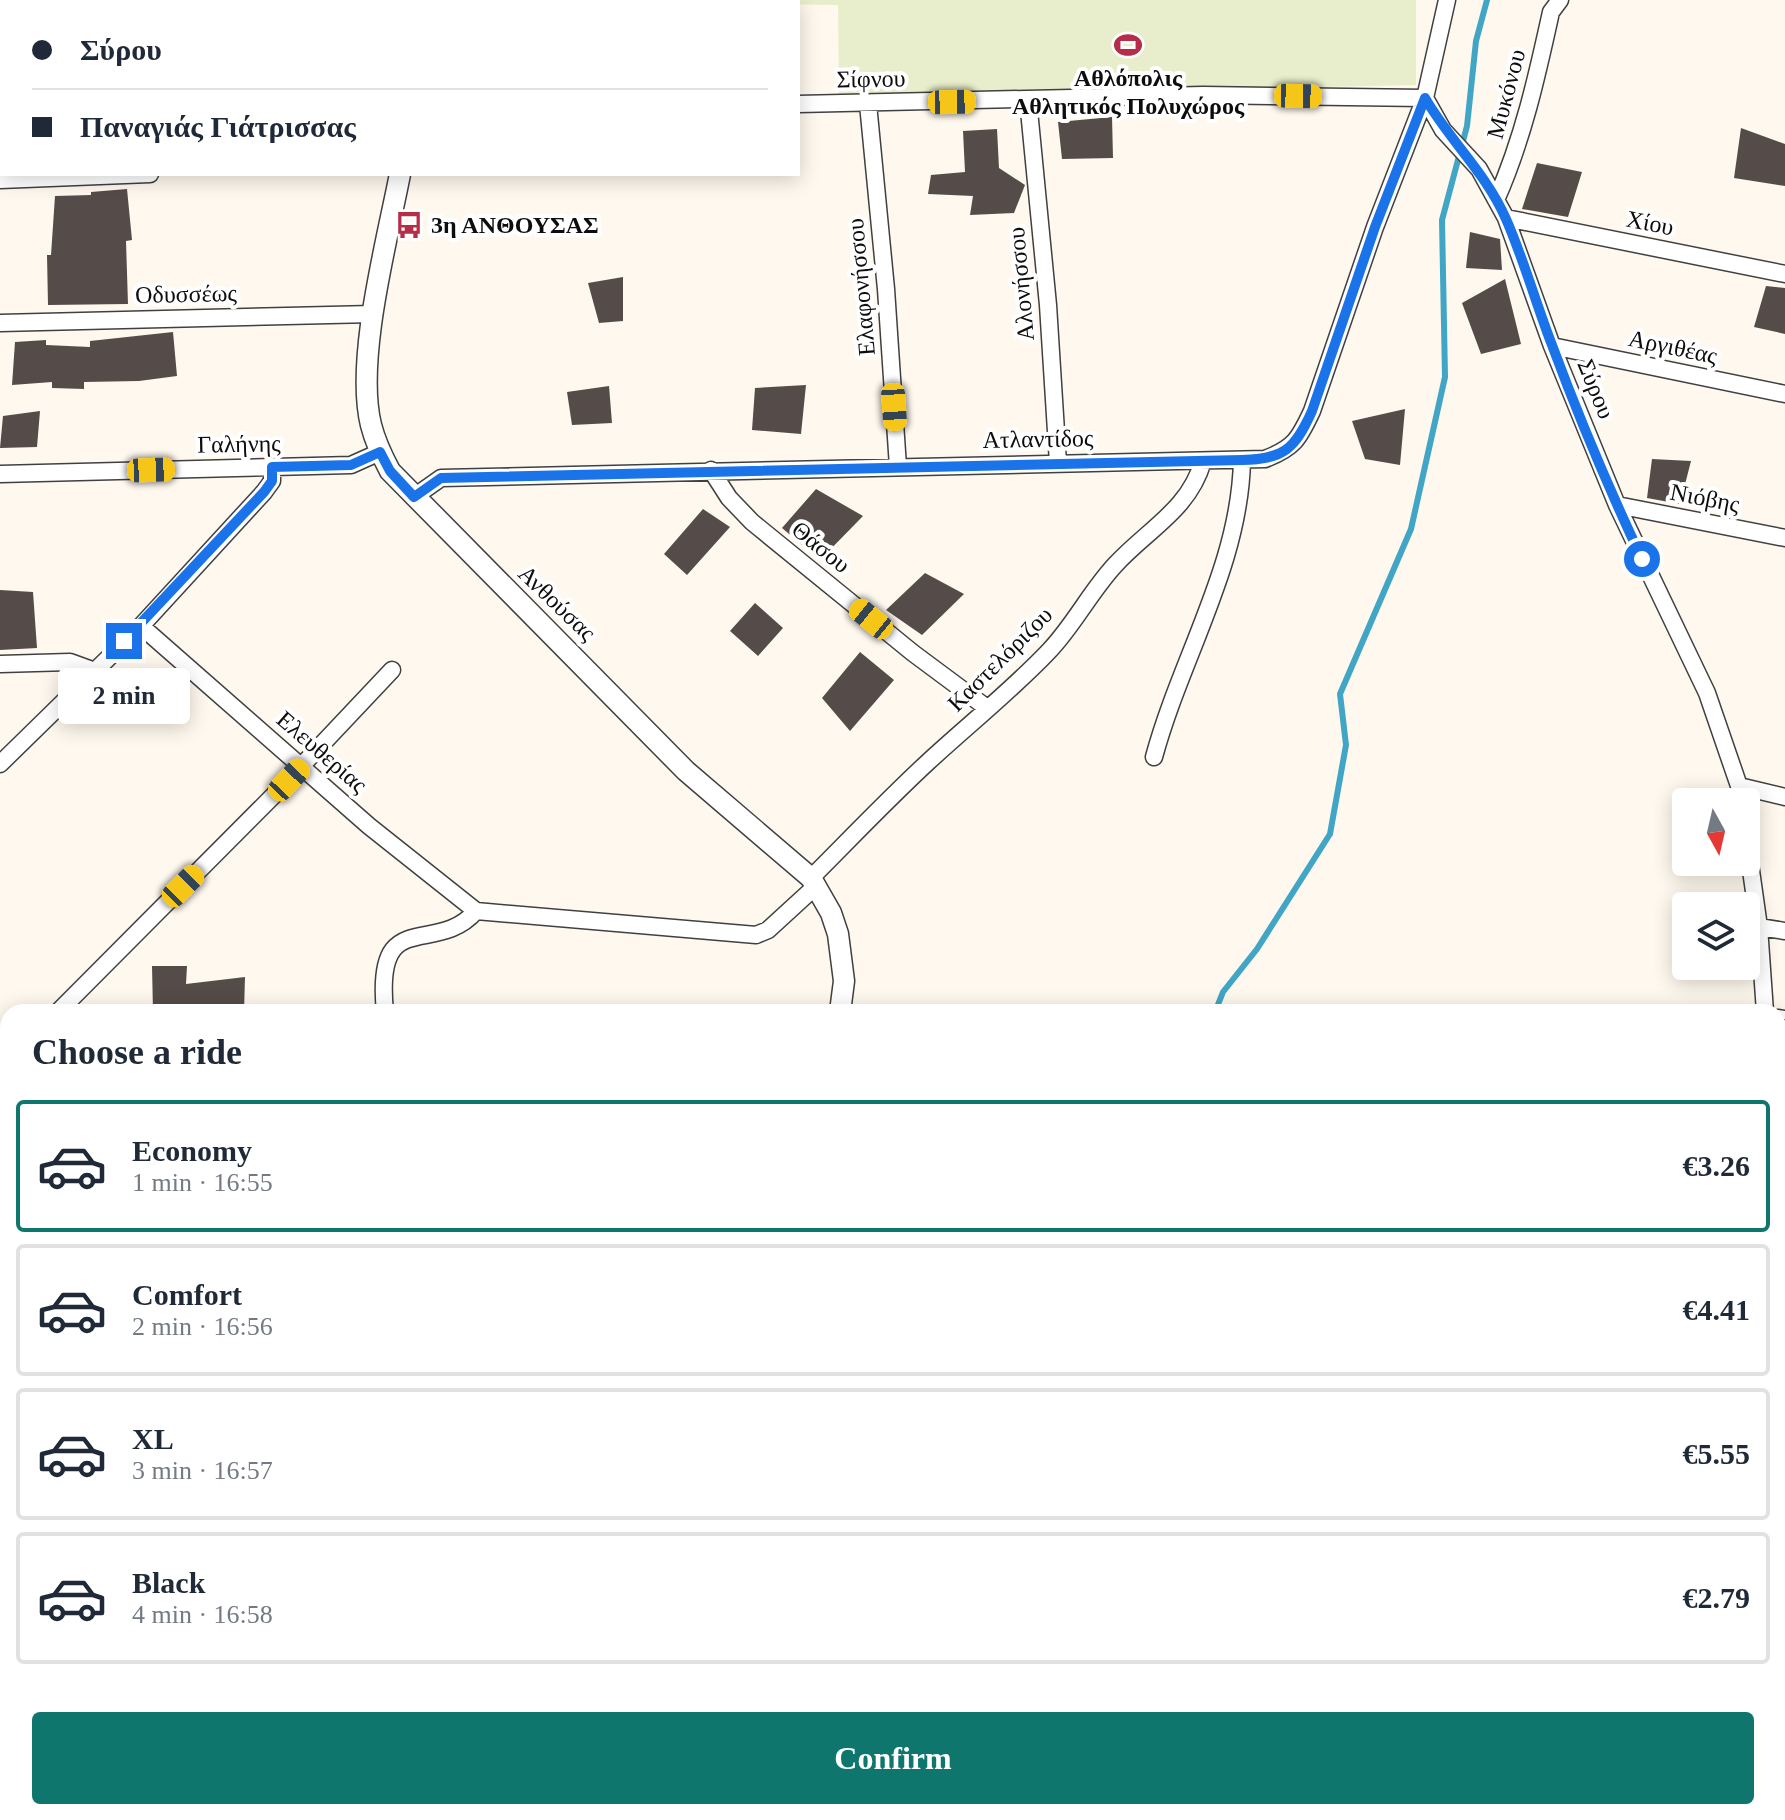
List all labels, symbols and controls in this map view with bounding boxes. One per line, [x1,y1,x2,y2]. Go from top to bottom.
sports icon: Αθλόπολις Αθλητικός Πολυχώρος [1113,30,1143,60]
text: Σύρου [80,33,162,66]
street label: Μυκόνου [1482,46,1530,142]
street label: Σίφνου [836,65,906,93]
place label: Αθλόπολις Αθλητικός Πολυχώρος [1012,65,1245,119]
car [1274,84,1322,108]
car [928,90,976,114]
text: Παναγιάς Γιάτρισσας [80,110,356,143]
street label: Χίου [1624,206,1676,240]
bus stop icon: 3η ΑΝΘΟΥΣΑΣ [394,210,424,240]
place label: 3η ΑΝΘΟΥΣΑΣ [431,212,599,238]
street label: Ελαφονήσσου [842,217,880,357]
street label: Αλονήσσου [1003,226,1039,342]
street label: Οδυσσέως [135,280,238,308]
street label: Αργιθέας [1626,325,1720,369]
street label: Σύρου [1572,356,1620,422]
car [880,382,908,432]
street label: Ατλαντίδος [982,425,1094,453]
street label: Γαλήνης [197,430,281,458]
car [127,457,175,483]
street label: Νιόβης [1668,479,1742,518]
street label: Θάσου [787,516,855,578]
route start [1624,541,1660,577]
street label: Ανθούσας [513,560,601,646]
car [845,595,897,643]
street label: Καστελόριζου [942,601,1058,717]
route end [106,623,142,659]
callout: 2 min [58,669,190,725]
text: 2 min [93,681,155,710]
street label: Ελευθερίας [272,706,373,798]
car [264,754,314,806]
north arrow [1672,788,1760,876]
map controls [1672,788,1760,980]
car [158,861,208,911]
button: layers [1672,892,1760,980]
text: Choose a ride [32,1032,242,1072]
icon: car [36,1130,108,1202]
text: Economy [132,1134,252,1167]
text: €3.26 [1683,1149,1750,1182]
text: 1 min · 16:55 [132,1168,273,1197]
icon: car [36,1274,108,1346]
text: Comfort [132,1278,242,1311]
text: €4.41 [1683,1293,1750,1326]
text: 2 min · 16:56 [132,1312,273,1341]
icon: car [36,1418,108,1490]
text: XL [132,1422,174,1455]
text: €5.55 [1683,1437,1750,1470]
text: 3 min · 16:57 [132,1456,273,1485]
icon: car [36,1562,108,1634]
text: Black [132,1566,205,1599]
text: €2.79 [1683,1581,1750,1614]
text: 4 min · 16:58 [132,1600,273,1629]
button: Confirm [32,1712,1754,1804]

